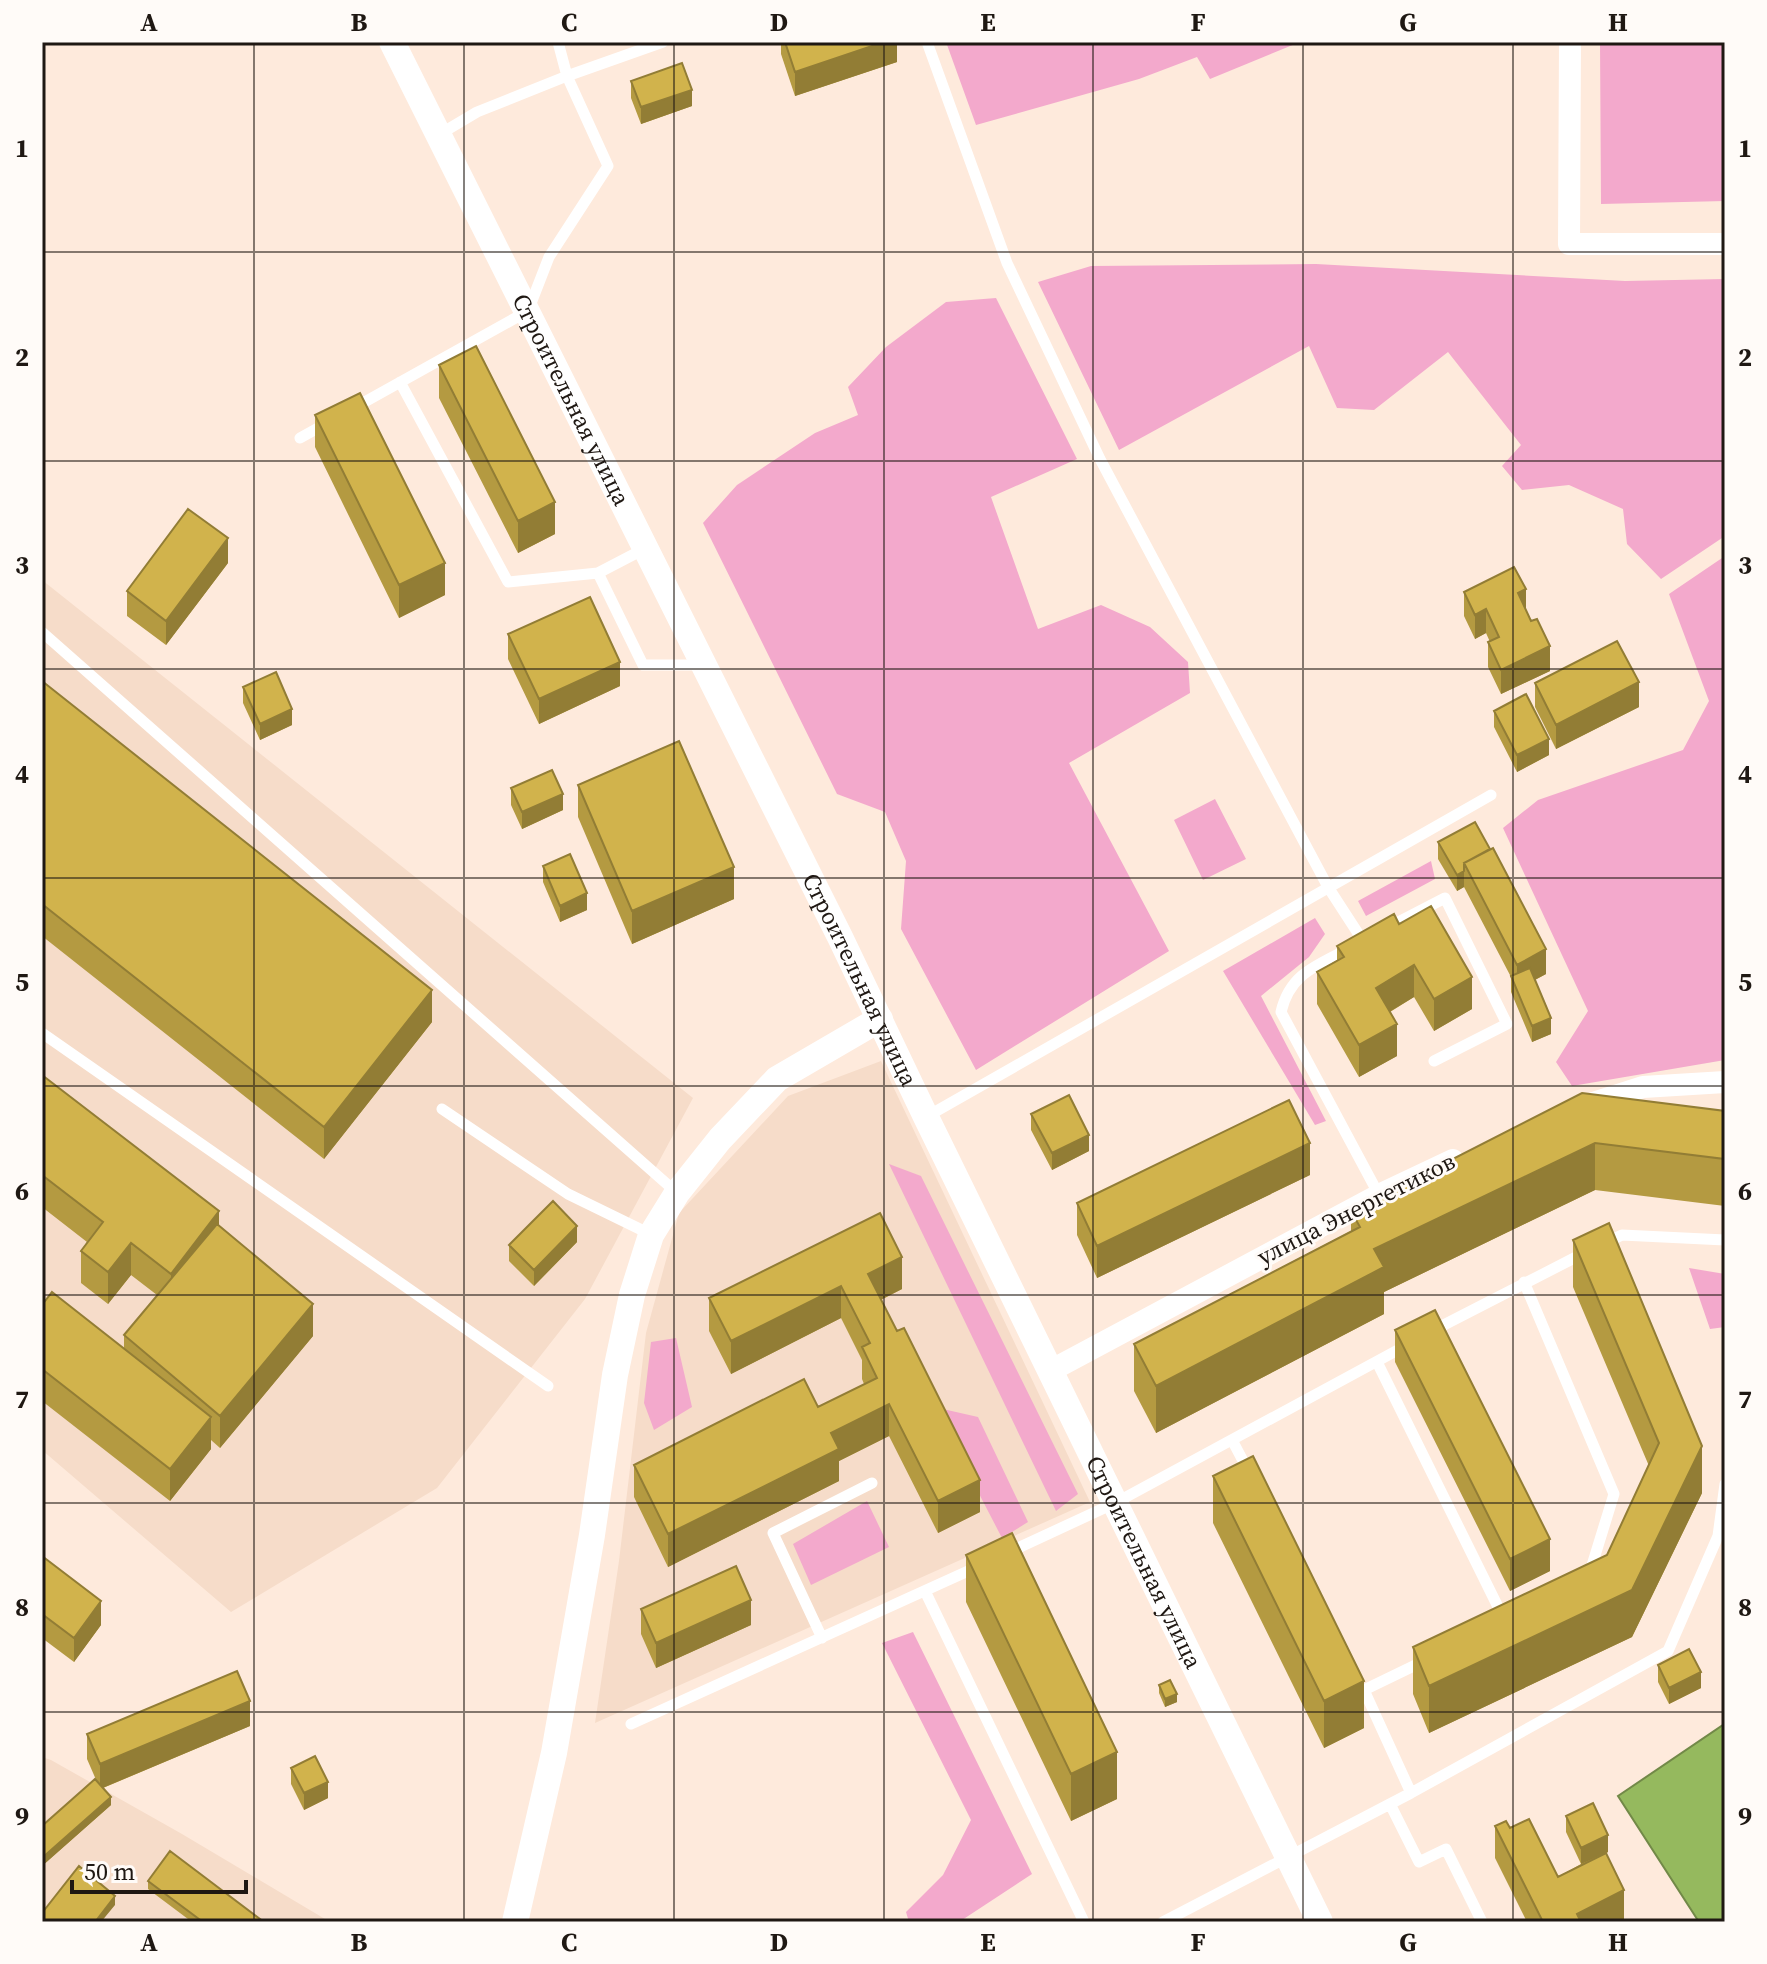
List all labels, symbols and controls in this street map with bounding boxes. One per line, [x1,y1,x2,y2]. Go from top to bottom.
text: A [140,4,158,40]
text: B [351,4,368,40]
text: C [561,4,577,40]
text: D [770,4,788,40]
text: E [980,4,996,40]
text: F [1190,4,1206,40]
text: G [1399,4,1417,40]
text: H [1608,4,1628,40]
text: 1 [15,130,29,166]
text: 1 [1738,130,1752,166]
street label: Строительная улица [505,288,639,512]
text: 2 [15,339,29,375]
text: 2 [1738,339,1752,375]
text: 3 [15,547,29,583]
text: 3 [1738,547,1752,583]
text: 4 [15,756,29,792]
text: 4 [1738,756,1752,792]
street label: Строительная улица [795,867,926,1092]
text: 5 [15,964,29,1000]
text: 5 [1738,964,1752,1000]
street label: улица Энергетиков [1251,1144,1461,1273]
text: 6 [15,1173,29,1209]
text: 6 [1738,1173,1752,1209]
text: 7 [15,1381,29,1417]
text: 7 [1738,1381,1752,1417]
street label: Строительная улица [1078,1450,1211,1675]
text: 8 [15,1589,29,1625]
text: 8 [1738,1589,1752,1625]
text: 9 [15,1798,29,1834]
text: 9 [1738,1798,1752,1834]
scale bar [72,1844,246,1894]
text: 50 m [84,1855,135,1888]
text: A [140,1924,158,1960]
text: B [351,1924,368,1960]
text: C [561,1924,577,1960]
text: D [770,1924,788,1960]
text: E [980,1924,996,1960]
text: F [1190,1924,1206,1960]
text: G [1399,1924,1417,1960]
text: H [1608,1924,1628,1960]

